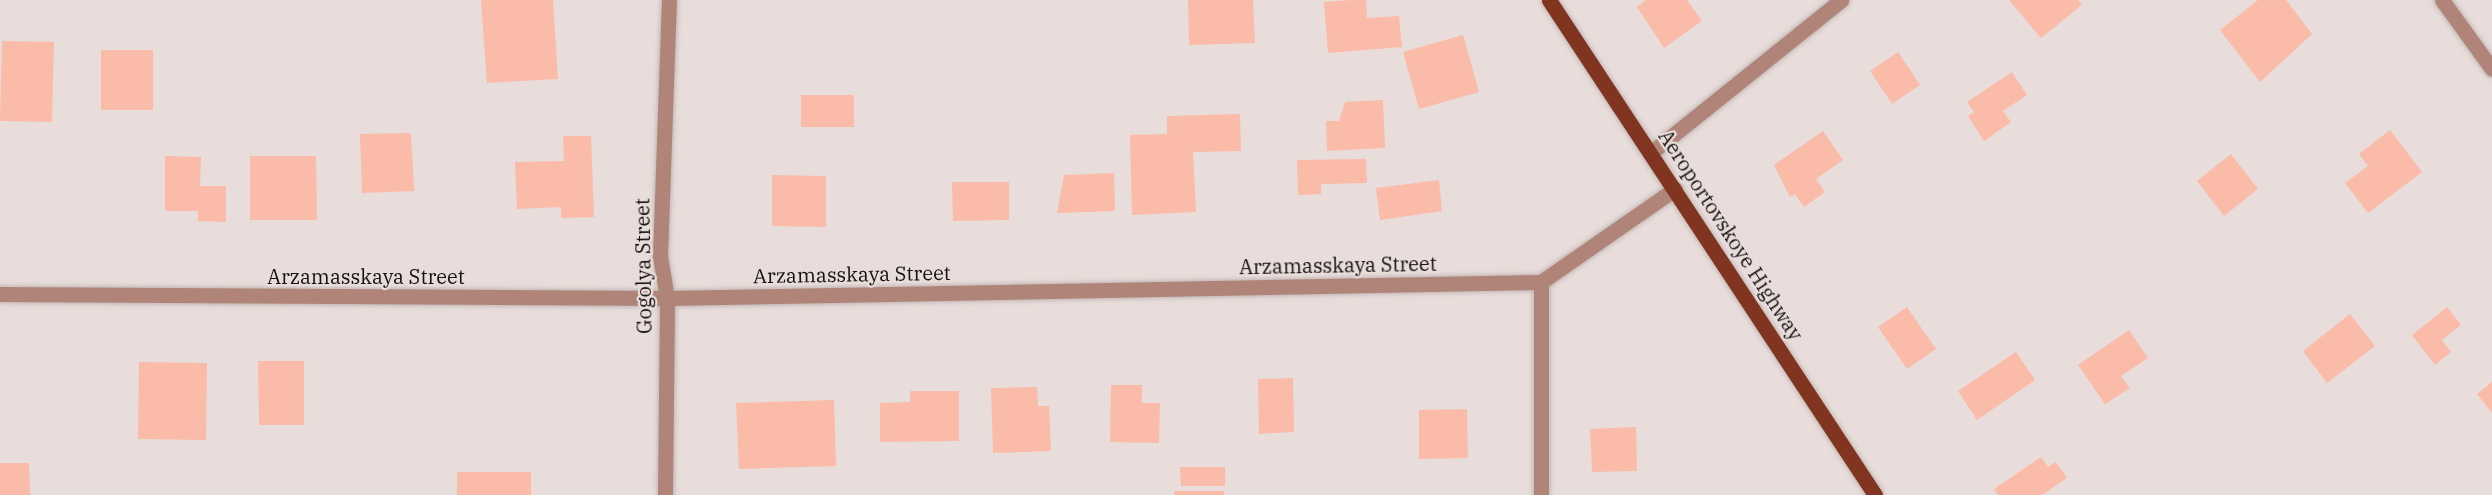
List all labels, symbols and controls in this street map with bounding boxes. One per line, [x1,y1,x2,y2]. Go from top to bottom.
street label: Aeroportovskoye Highway [1654,125,1808,345]
street label: Gogolya Street [630,198,656,334]
street label: Arzamasskaya Street [1239,251,1437,279]
street label: Arzamasskaya Street [753,260,951,288]
street label: Arzamasskaya Street [267,264,465,288]

